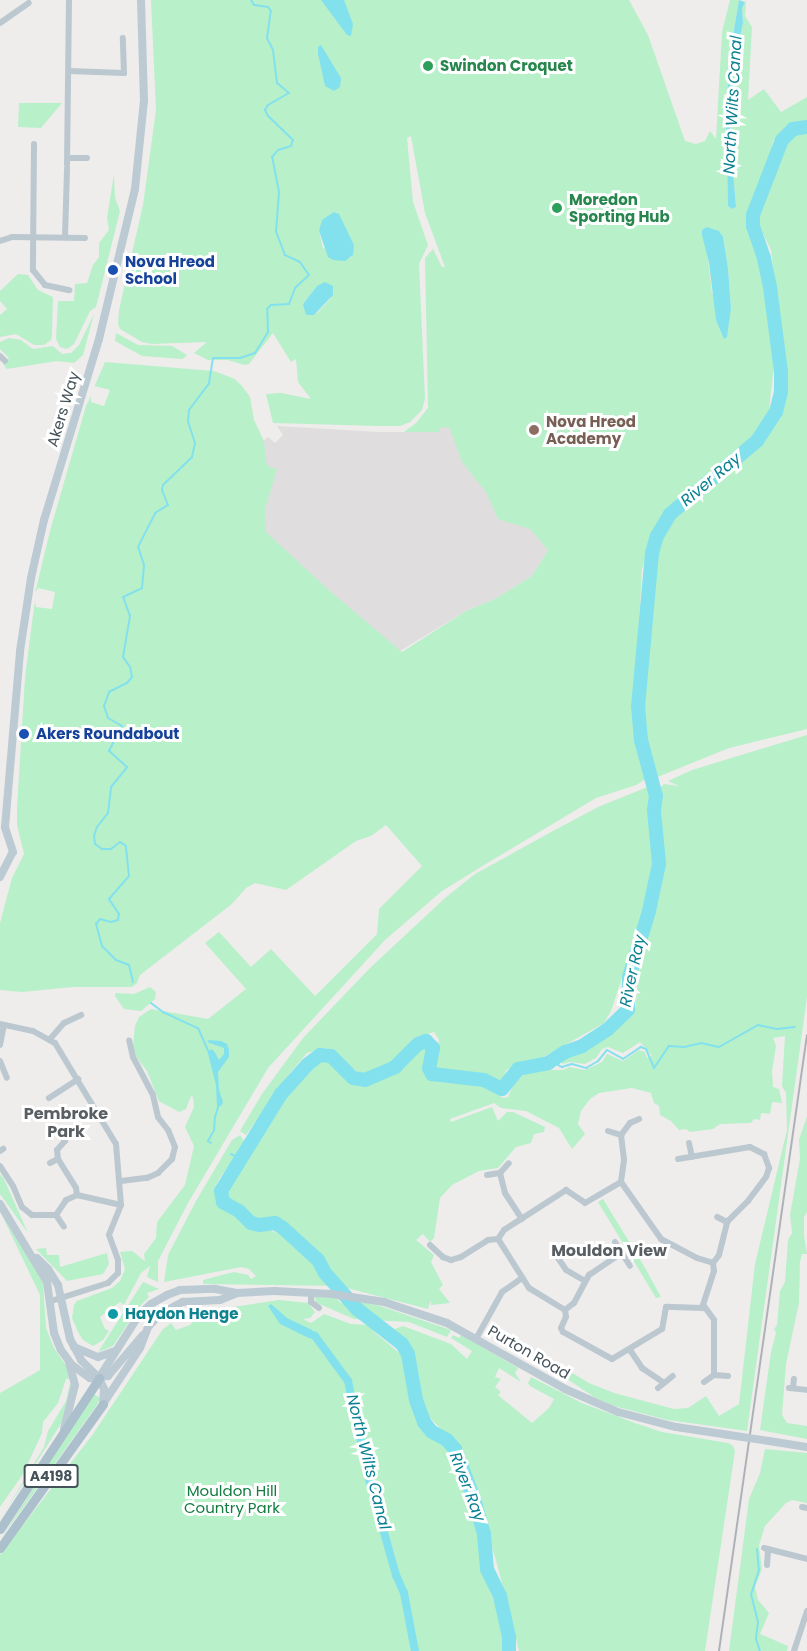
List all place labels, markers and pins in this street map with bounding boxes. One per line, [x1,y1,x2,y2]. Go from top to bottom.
place label: Swindon Croquet [440,57,573,75]
marker: Swindon Croquet [421,59,435,73]
place label: Moredon Sporting Hub [569,190,670,225]
marker: Moredon Sporting Hub [550,201,564,215]
place label: Nova Hreod School [125,252,215,287]
marker: Nova Hreod School [106,263,120,277]
place label: Nova Hreod Academy [546,412,636,447]
marker: Nova Hreod Academy [527,423,541,437]
place label: Akers Roundabout [36,725,179,743]
marker: Akers Roundabout [17,727,31,741]
place label: Haydon Henge [125,1305,238,1323]
marker: Haydon Henge [106,1307,120,1321]

